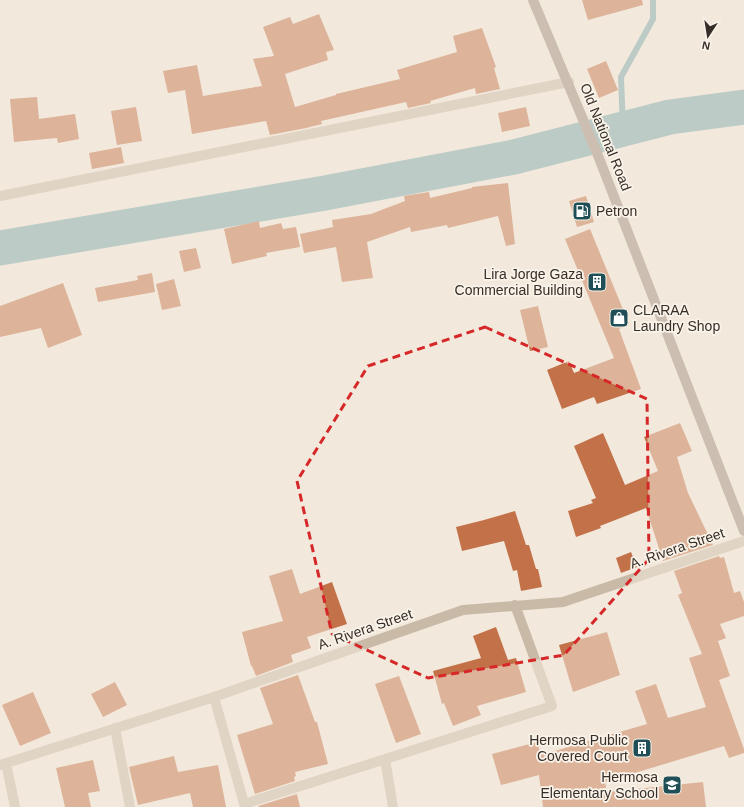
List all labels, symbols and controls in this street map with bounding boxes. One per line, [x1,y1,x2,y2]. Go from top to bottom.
north arrow [688,16,728,56]
text: N [701,39,711,52]
street label: Old National Road [577,81,635,193]
fuel station icon: Petron [571,200,593,222]
place label: Petron [596,203,637,219]
place label: Lira Jorge Gaza Commercial Building [455,266,583,298]
building icon: Lira Jorge Gaza Commercial Building [586,271,608,293]
place label: CLARAA Laundry Shop [633,302,720,334]
shop icon: CLARAA Laundry Shop [608,307,630,329]
street label: A. Rivera Street [628,524,726,572]
street label: A. Rivera Street [316,605,414,653]
place label: Hermosa Public Covered Court [529,732,628,764]
building icon: Hermosa Public Covered Court [631,737,653,759]
place label: Hermosa Elementary School [540,769,658,801]
school or university icon: Hermosa Elementary School [661,774,683,796]

